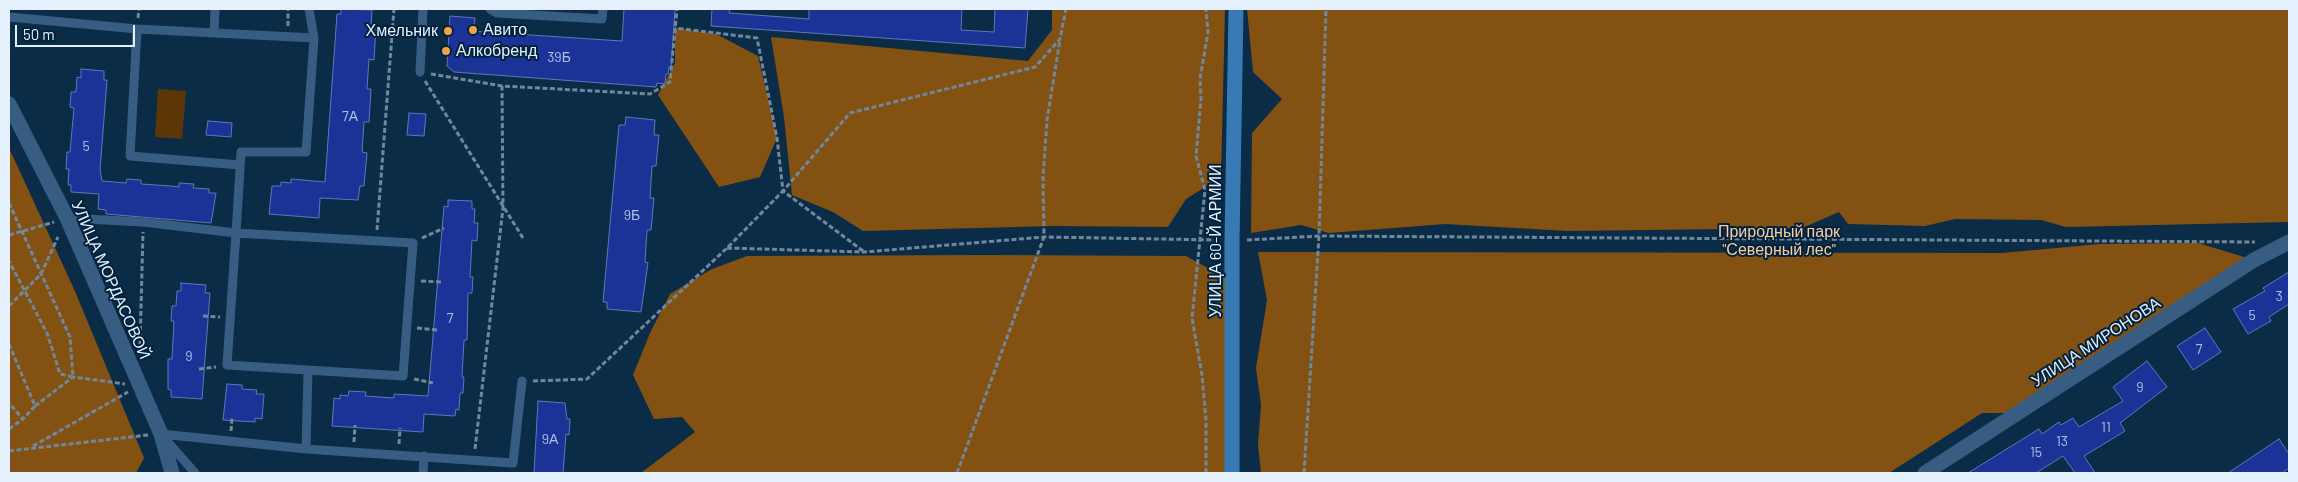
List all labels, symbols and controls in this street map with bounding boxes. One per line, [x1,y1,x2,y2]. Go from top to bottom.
scale bar [18,15,138,47]
place label: Авито [483,20,527,40]
place label: Хмельник [366,21,438,41]
marker: Авито [467,24,479,36]
text: 50 m [23,25,55,43]
marker: Хмельник [442,25,454,37]
place label: Алкобренд [456,41,537,61]
marker: Алкобренд [440,45,452,57]
house number: 39Б [547,49,571,65]
house number: 7А [342,108,358,124]
house number: 5 [82,138,90,154]
street label: УЛИЦА 60-Й АРМИИ [1206,164,1226,318]
street label: УЛИЦА МОРДАСОВОЙ [67,198,155,362]
house number: 9Б [624,207,640,223]
park label: Природный парк "Северный лес" [1718,222,1840,260]
house number: 3 [2275,288,2283,304]
street label: УЛИЦА МИРОНОВА [2028,293,2164,391]
house number: 5 [2248,307,2256,323]
house number: 7 [447,310,453,326]
house number: 7 [2196,341,2202,357]
house number: 9 [185,348,193,364]
house number: 9 [2136,379,2144,395]
house number: 11 [2101,419,2111,435]
house number: 9А [542,431,558,447]
house number: 13 [2056,433,2068,449]
house number: 15 [2030,444,2042,460]

